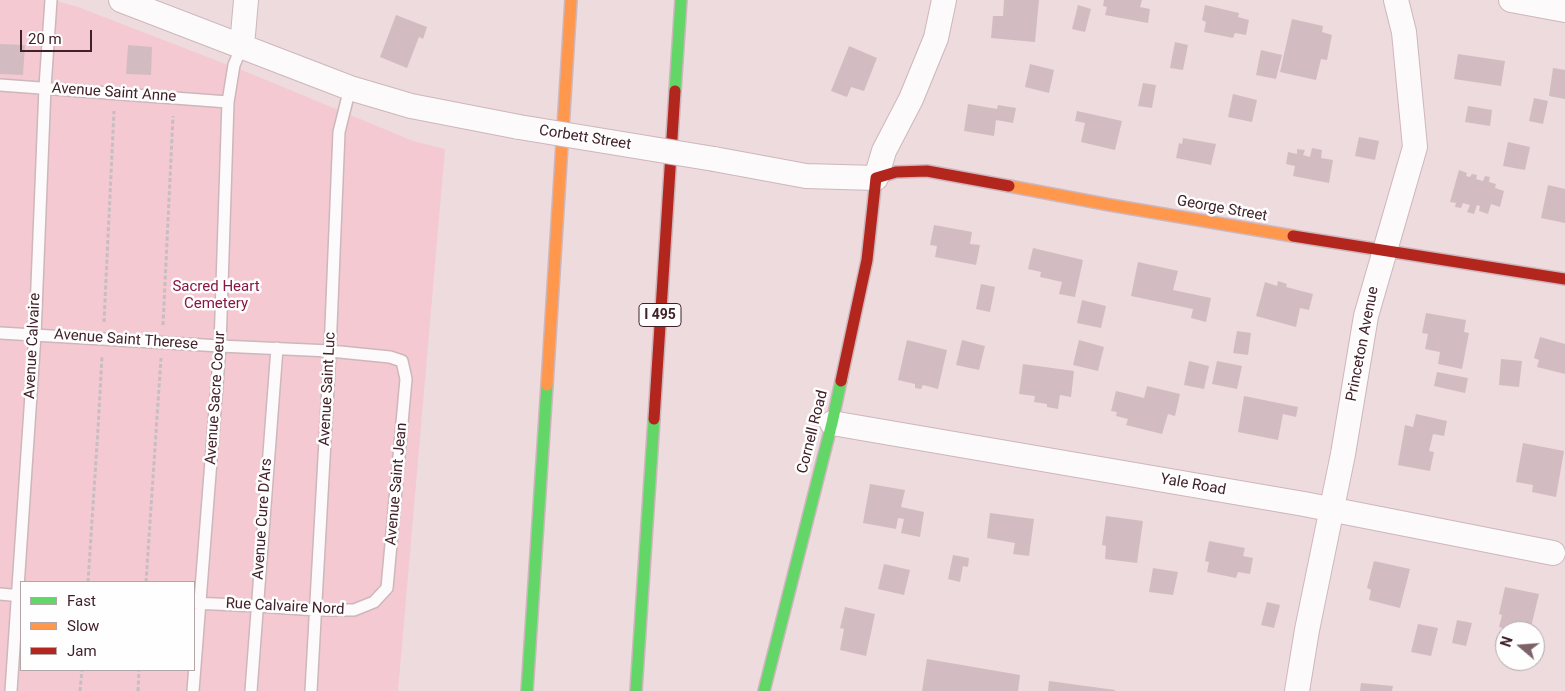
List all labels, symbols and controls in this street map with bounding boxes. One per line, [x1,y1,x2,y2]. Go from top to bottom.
scale bar [22,20,95,52]
text: 20 m [28,30,62,48]
street label: Avenue Saint Anne [51,80,177,106]
street label: Corbett Street [538,122,632,154]
street label: George Street [1175,192,1269,226]
park label: Sacred Heart Cemetery [172,278,260,313]
street label: Princeton Avenue [1343,285,1383,403]
street label: Avenue Calvaire [21,293,45,399]
road number: I 495 [639,304,681,326]
street label: Avenue Saint Therese [53,326,199,354]
street label: Avenue Sacre Coeur [202,331,230,465]
street label: Avenue Saint Luc [316,331,340,447]
street label: Cornell Road [794,389,832,475]
street label: Avenue Saint Jean [383,422,411,546]
street label: Avenue Cure D'Ars [250,458,276,580]
street label: Yale Road [1159,470,1227,500]
legend [20,581,195,671]
text: Fast [67,592,96,610]
street label: Rue Calvaire Nord [225,595,345,619]
text: Slow [67,617,99,635]
north arrow [1495,621,1545,671]
text: N [1498,635,1516,649]
text: Jam [67,642,97,660]

